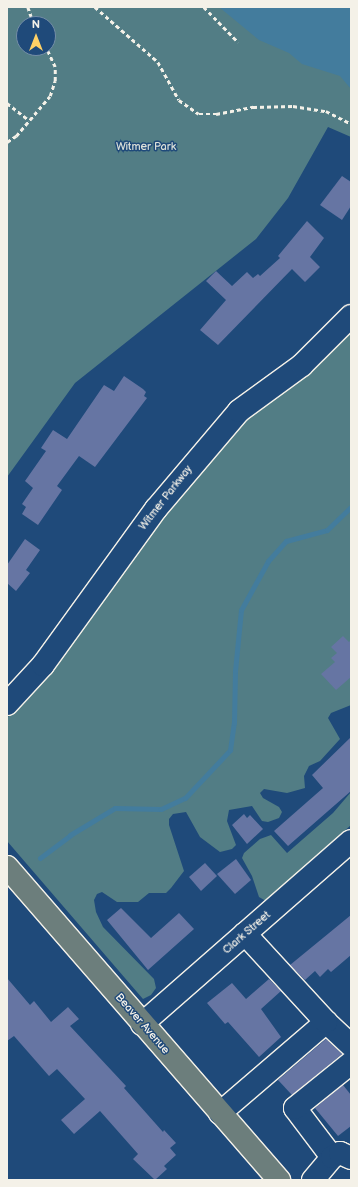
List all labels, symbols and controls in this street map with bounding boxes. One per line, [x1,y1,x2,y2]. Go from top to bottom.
north arrow [16,16,56,56]
text: N [32,18,40,31]
park label: Witmer Park [116,140,176,154]
street label: Witmer Parkway [137,463,195,533]
street label: Clark Street [220,909,274,957]
street label: Beaver Avenue [112,991,172,1057]

